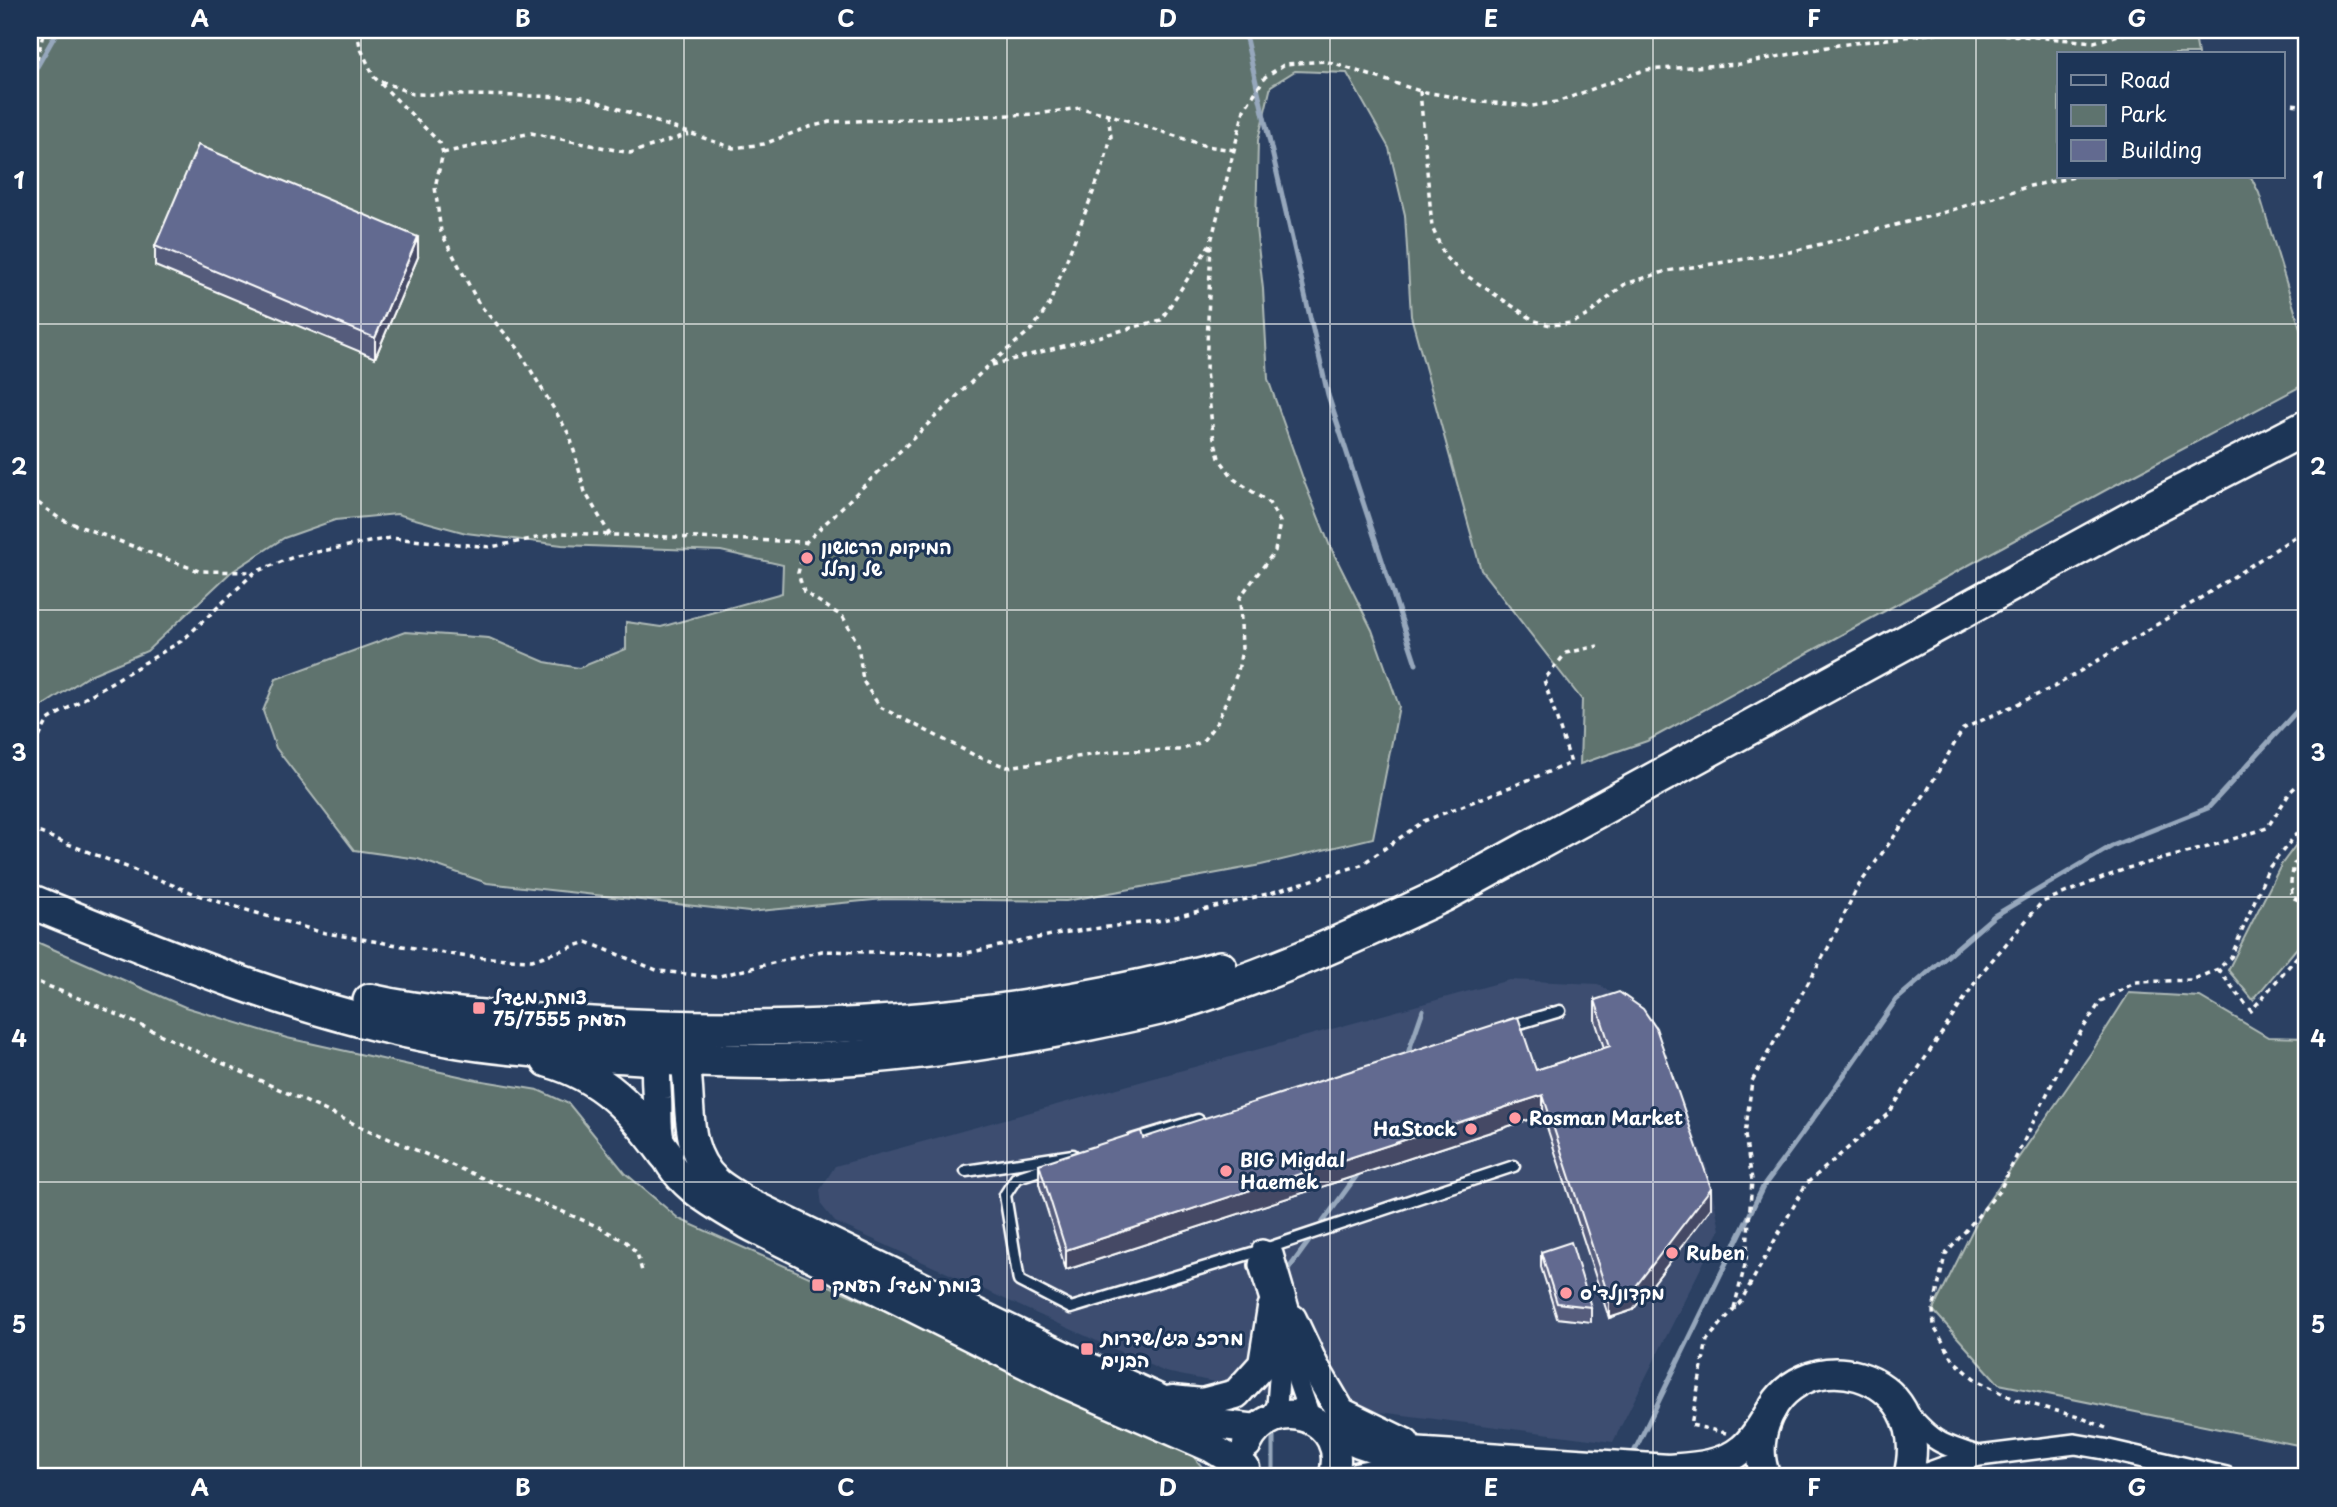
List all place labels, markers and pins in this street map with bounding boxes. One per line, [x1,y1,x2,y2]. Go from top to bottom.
place label: המיקום הראשון של נהלל [821,532,952,582]
marker: המיקום הראשון של נהלל [799,550,815,566]
place label: צומת מגדל העמק 75/7555 [493,982,627,1032]
marker: צומת מגדל העמק 75/7555 [471,1000,487,1016]
place label: Rosman Market [1529,1103,1683,1131]
marker: Rosman Market [1507,1110,1523,1126]
place label: HaStock [1373,1114,1457,1142]
marker: HaStock [1463,1121,1479,1137]
place label: BIG Migdal Haemek [1240,1145,1345,1195]
marker: BIG Migdal Haemek [1218,1163,1234,1179]
place label: Ruben [1686,1238,1745,1266]
marker: Ruben [1664,1245,1680,1261]
place label: צומת מגדל העמק [832,1270,981,1298]
marker: צומת מגדל העמק [810,1277,826,1293]
place label: מקדונלד'ס [1580,1278,1665,1306]
marker: מקדונלד'ס [1558,1285,1574,1301]
place label: מרכז ביג/שדרות הבנים [1099,1323,1244,1373]
marker: מרכז ביג/שדרות הבנים [1079,1341,1095,1357]

